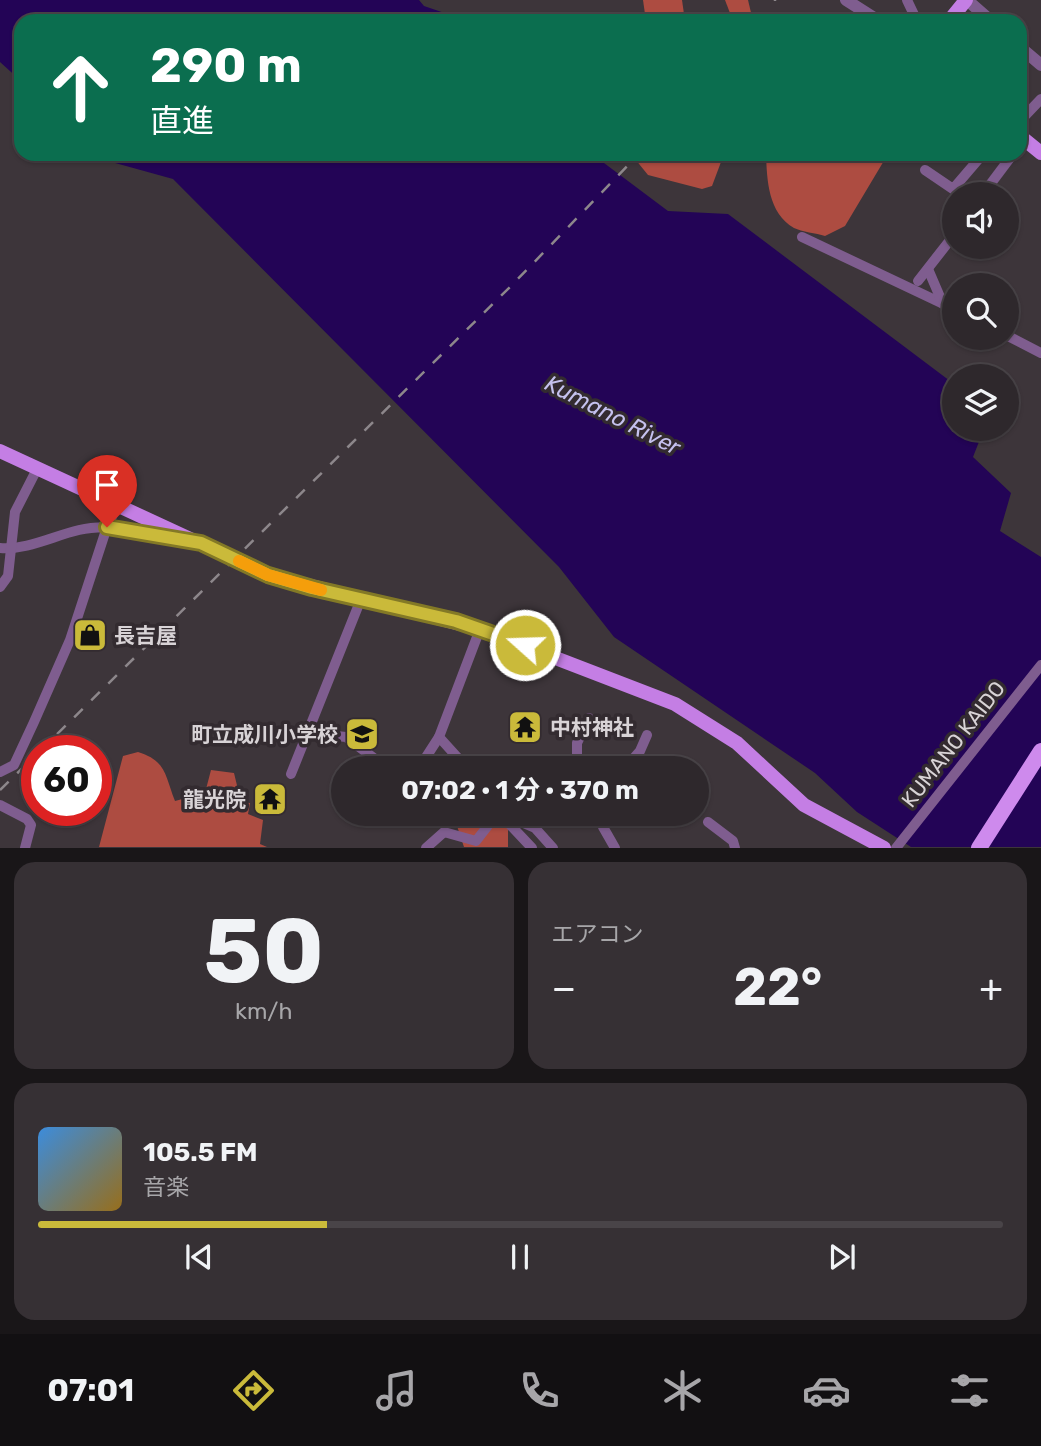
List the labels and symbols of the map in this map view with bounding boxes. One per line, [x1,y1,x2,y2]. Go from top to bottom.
water label: Kumano River [541,369,686,462]
pin [77,455,137,527]
position arrow [488,608,562,682]
shop icon: 長吉屋 [71,616,109,654]
place label: 長吉屋 [114,623,177,648]
street label: KUMANO KAIDO [896,676,1010,812]
temple icon: 中村神社 [506,708,544,746]
school or university icon: 町立成川小学校 [343,715,381,753]
place label: 中村神社 [550,715,634,740]
place label: 町立成川小学校 [191,722,338,747]
speed limit sign: 60 [21,735,112,826]
temple icon: 龍光院 [251,780,289,818]
place label: 龍光院 [183,787,246,812]

